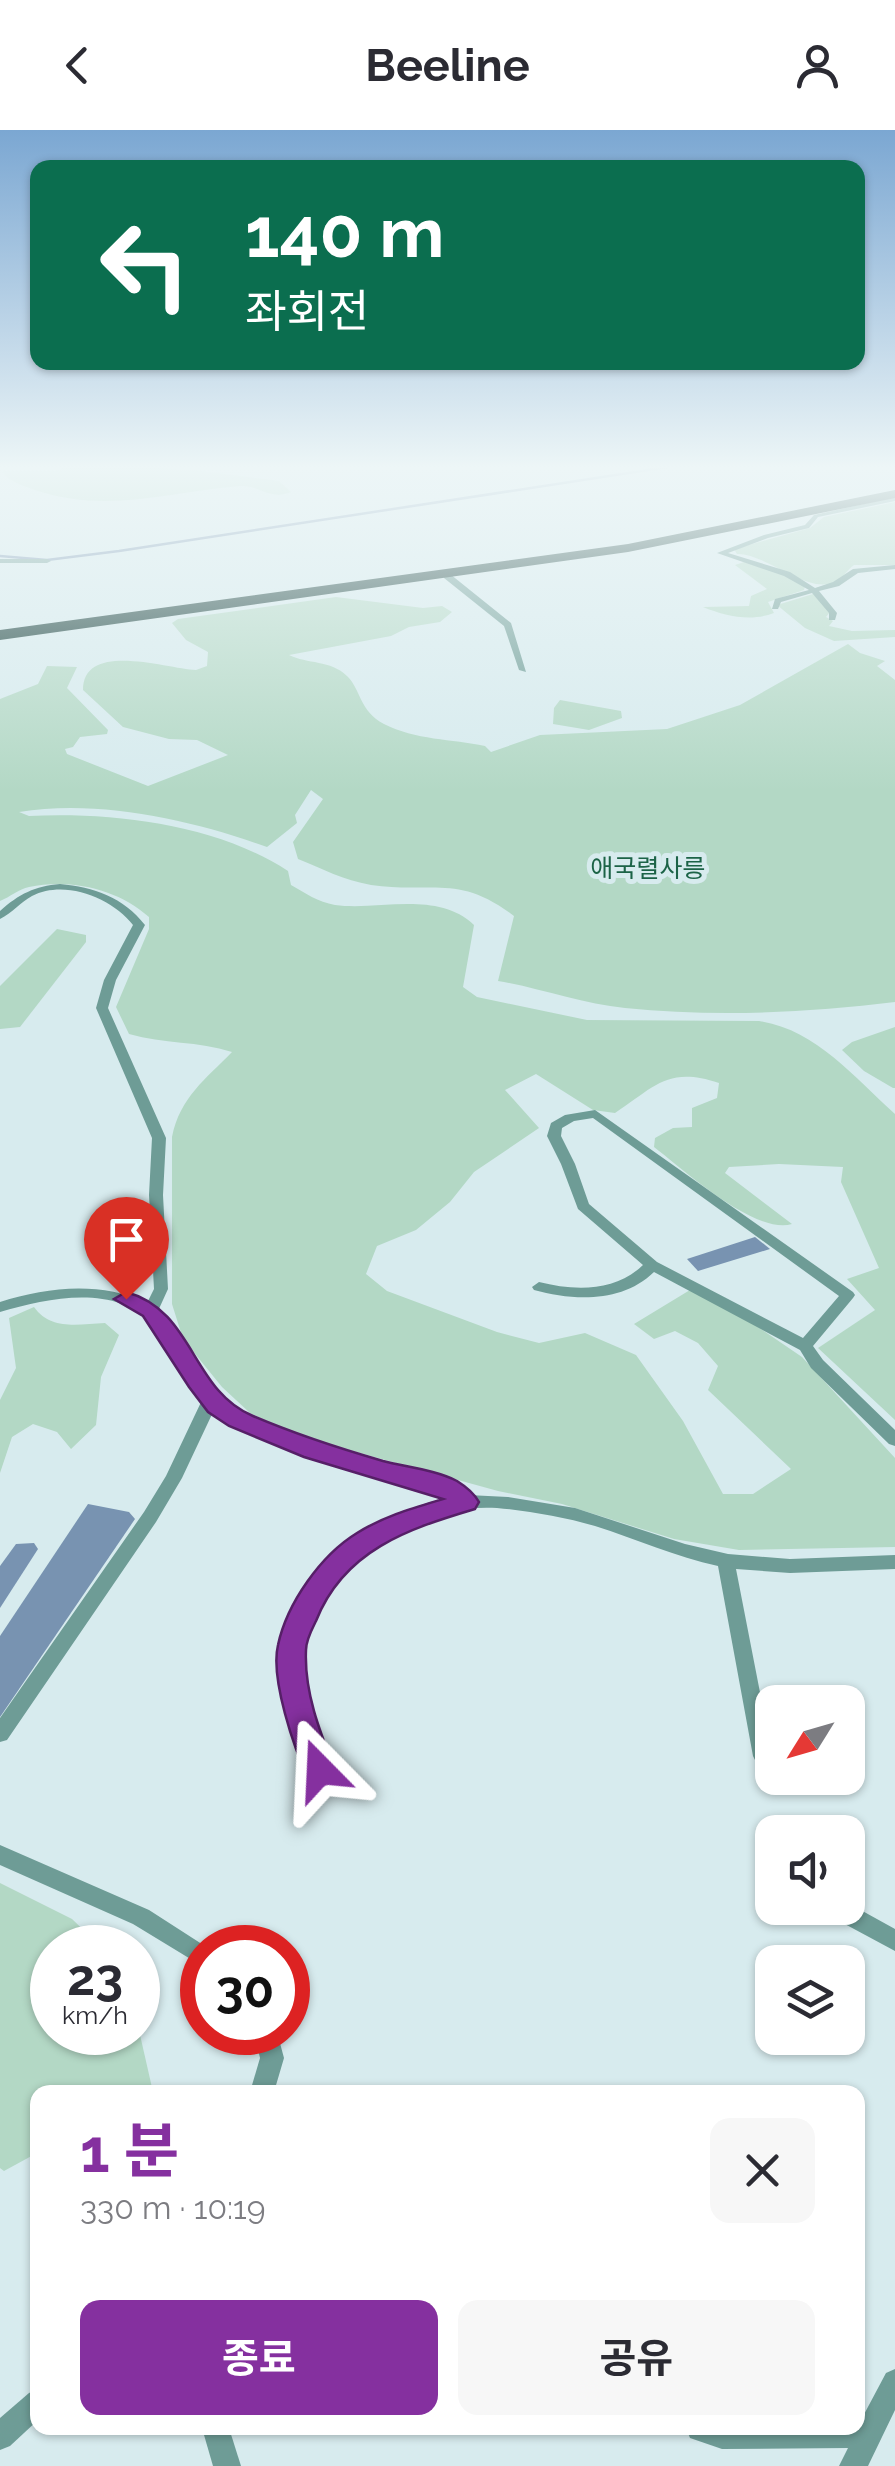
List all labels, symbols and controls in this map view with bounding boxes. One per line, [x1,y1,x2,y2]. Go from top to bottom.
icon: back [50,38,105,93]
icon: person [790,38,845,93]
text: Beeline [365,39,530,92]
text: 140 m [245,191,445,273]
icon: left [80,200,210,330]
text: 좌회전 [245,285,369,338]
park label: 애국렬사릉 [590,853,706,883]
pin [84,1197,169,1300]
icon: arrive [99,1212,154,1267]
north arrow [755,1685,865,1795]
map controls [755,1685,865,2055]
position arrow [268,1718,372,1822]
button: sound [755,1815,865,1925]
speed limit sign: 30 [180,1925,310,2055]
button: layers [755,1945,865,2055]
text: 23 [67,1948,123,2007]
text: km/h [62,2000,128,2030]
text: 1 분 [80,2116,179,2186]
button: close [710,2118,815,2223]
text: 330 m · 10:19 [80,2189,265,2226]
button: 종료 [80,2300,438,2415]
button: 공유 [458,2300,815,2415]

